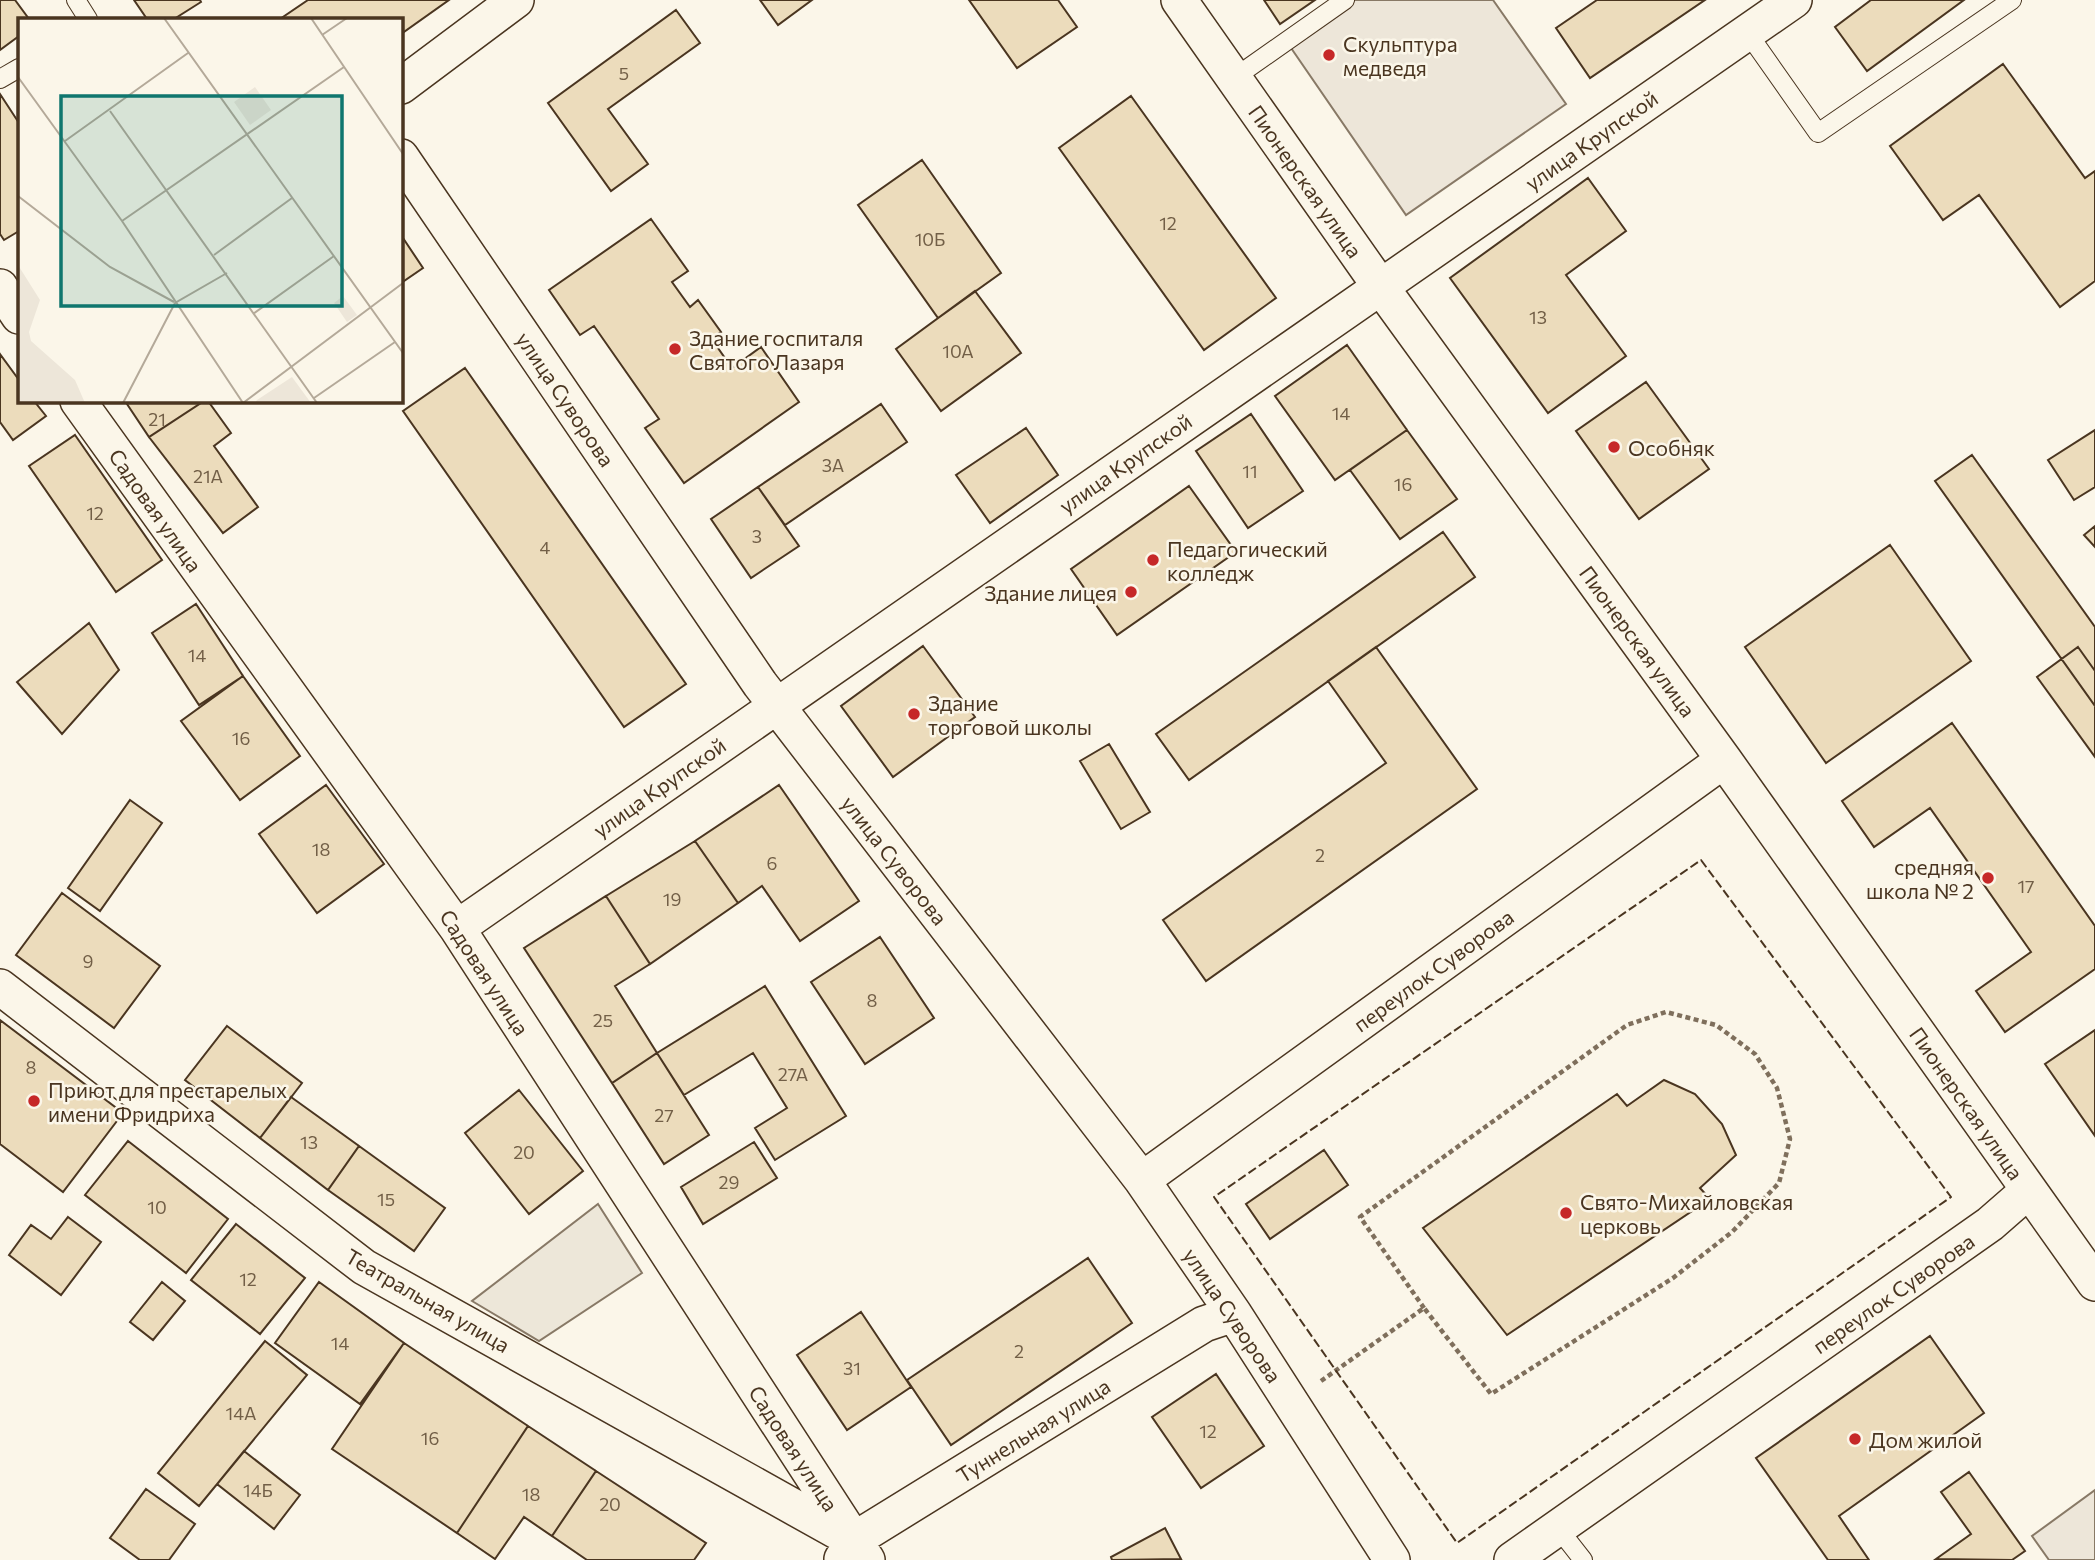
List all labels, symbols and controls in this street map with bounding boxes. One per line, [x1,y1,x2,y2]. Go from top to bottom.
inset map [18,18,402,402]
place label: Скульптура медведя [1343,31,1458,80]
marker: Скульптура медведя [1321,47,1337,63]
house number: 5 [619,62,629,84]
street label: улица Крупской [1520,85,1662,195]
street label: Пионерская улица [1244,100,1368,262]
house number: 12 [1159,212,1177,234]
house number: 10Б [915,228,945,250]
house number: 13 [1529,306,1547,328]
place label: Здание госпиталя Святого Лазаря [689,325,863,374]
street label: улица Суворова [512,327,620,471]
house number: 10А [942,340,974,362]
marker: Здание госпиталя Святого Лазаря [667,341,683,357]
house number: 14 [1332,402,1350,424]
house number: 21 [148,408,166,430]
street label: улица Крупской [1054,408,1196,518]
place label: Особняк [1628,435,1715,460]
marker: Особняк [1606,439,1622,455]
street label: Садовая улица [104,444,208,576]
house number: 3А [822,454,844,476]
house number: 11 [1242,460,1258,482]
house number: 21А [193,465,223,487]
house number: 16 [1394,473,1412,495]
house number: 12 [86,502,104,524]
house number: 3 [752,525,762,547]
house number: 4 [540,536,551,558]
place label: Педагогический колледж [1167,536,1328,585]
marker: Педагогический колледж [1145,552,1161,568]
street label: Пионерская улица [1575,561,1701,721]
place label: Здание лицея [984,580,1117,605]
marker: Здание лицея [1123,584,1139,600]
house number: 14 [188,644,206,666]
place label: Здание торговой школы [928,690,1092,739]
marker: Здание торговой школы [906,706,922,722]
house number: 16 [232,727,250,749]
street label: улица Крупской [588,732,730,842]
street label: улица Суворова [837,791,953,929]
house number: 18 [312,838,330,860]
house number: 2 [1315,844,1325,866]
house number: 6 [767,852,777,874]
place label: средняя школа № 2 [1866,854,1974,903]
marker: средняя школа № 2 [1980,870,1996,886]
house number: 17 [2017,875,2035,897]
house number: 19 [663,888,681,910]
street label: переулок Суворова [1348,904,1518,1036]
street label: Садовая улица [435,905,535,1039]
house number: 9 [83,950,93,972]
house number: 8 [867,989,878,1011]
house number: 25 [593,1009,613,1031]
street label: Пионерская улица [1905,1022,2029,1184]
house number: 8 [26,1056,37,1078]
house number: 27А [778,1063,808,1085]
place label: Приют для престарелых имени Фридриха [48,1077,287,1126]
marker: Приют для престарелых имени Фридриха [26,1093,42,1109]
house number: 27 [654,1104,674,1126]
house number: 13 [300,1131,318,1153]
house number: 20 [513,1141,535,1163]
house number: 29 [719,1171,739,1193]
house number: 15 [377,1188,395,1210]
place label: Свято-Михайловская церковь [1580,1189,1793,1238]
house number: 10 [147,1196,167,1218]
marker: Свято-Михайловская церковь [1558,1205,1574,1221]
street label: переулок Суворова [1807,1228,1979,1358]
street label: Театральная улица [342,1243,514,1357]
street label: улица Суворова [1179,1243,1287,1387]
house number: 12 [239,1268,257,1290]
house number: 14 [331,1332,349,1354]
house number: 2 [1014,1340,1024,1362]
house number: 31 [843,1357,861,1379]
street label: Туннельная улица [952,1373,1114,1487]
street label: Садовая улица [744,1381,844,1515]
house number: 14А [226,1402,256,1424]
house number: 12 [1199,1420,1217,1442]
house number: 16 [421,1427,439,1449]
place label: Дом жилой [1869,1427,1982,1452]
marker: Дом жилой [1847,1431,1863,1447]
house number: 14Б [243,1479,273,1501]
house number: 18 [522,1483,540,1505]
house number: 20 [599,1493,621,1515]

